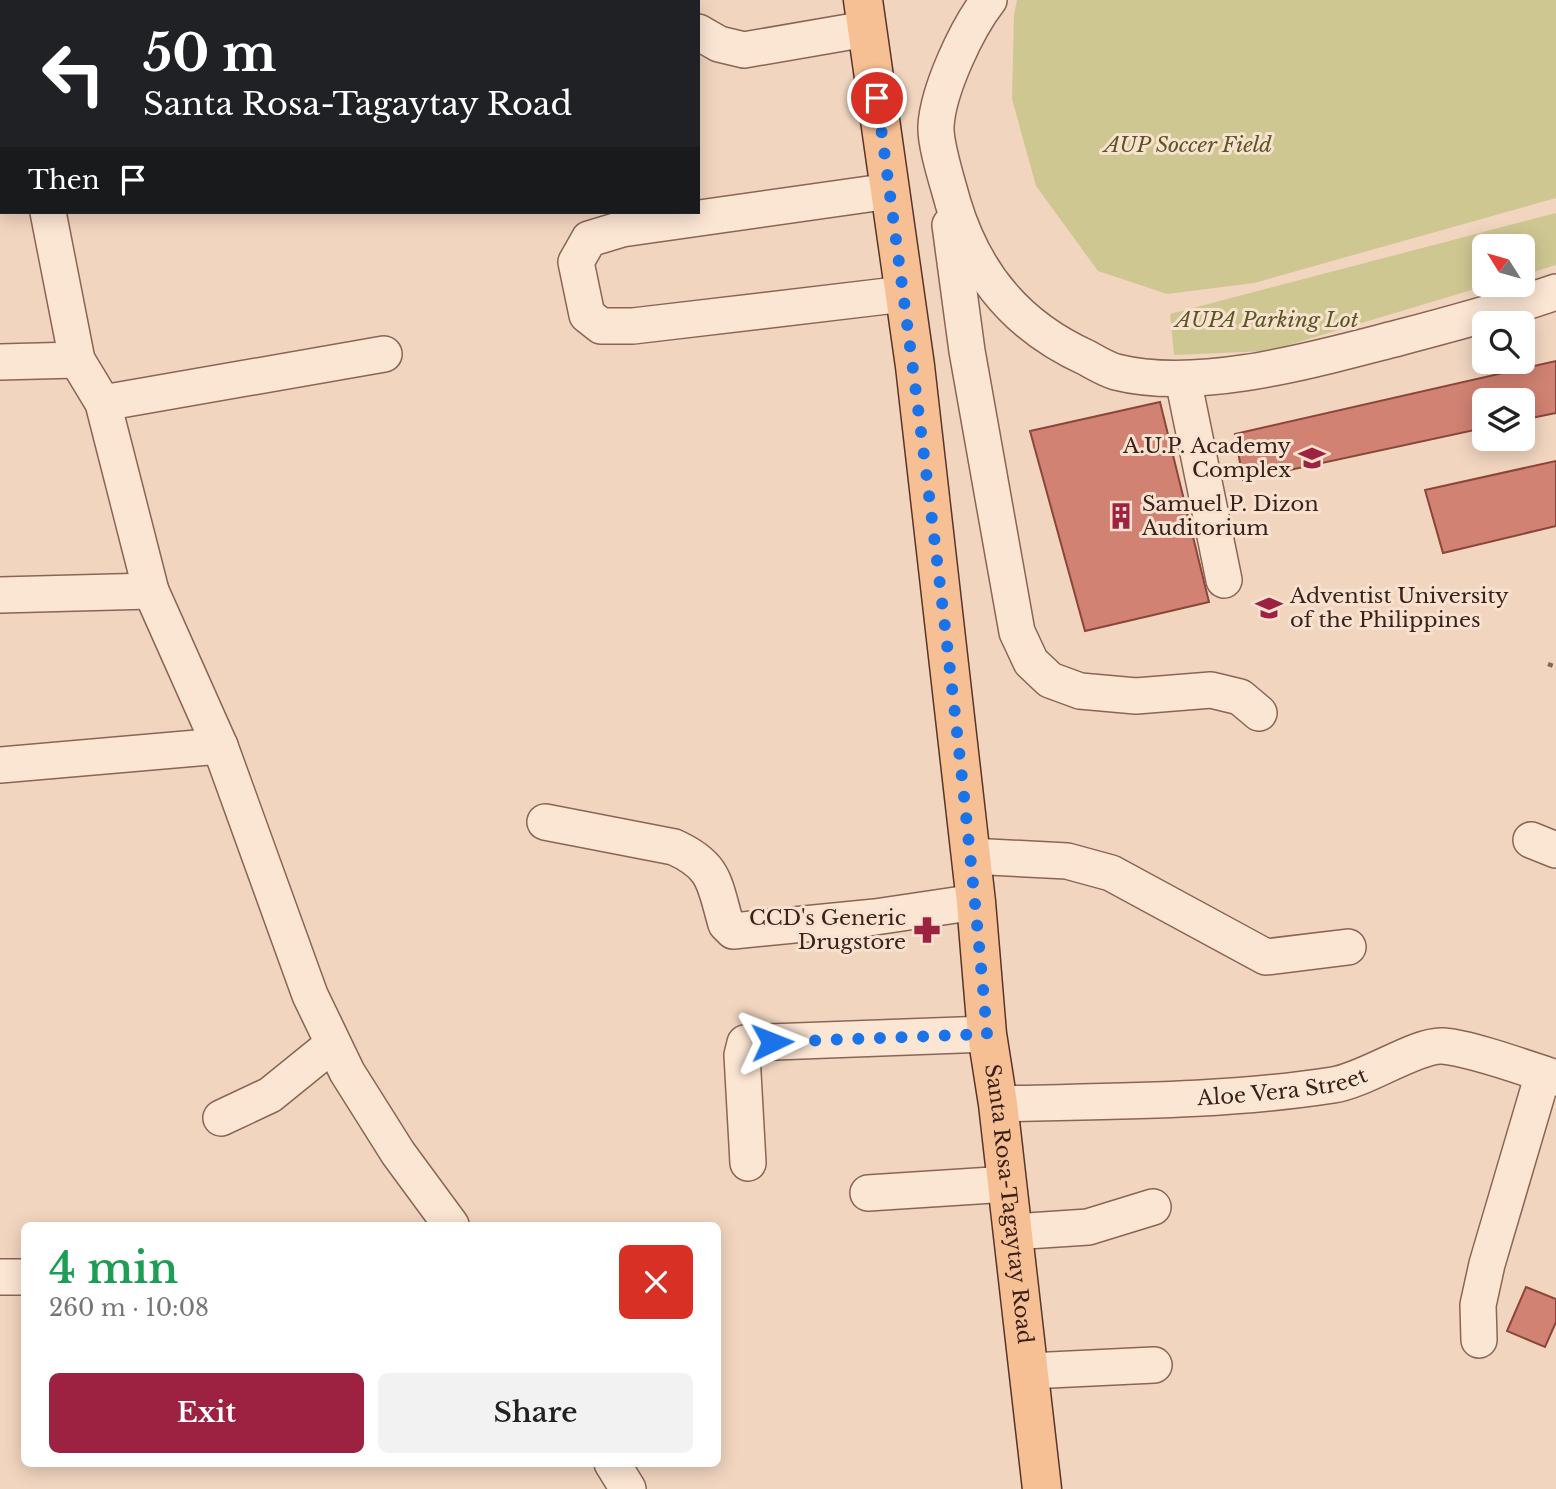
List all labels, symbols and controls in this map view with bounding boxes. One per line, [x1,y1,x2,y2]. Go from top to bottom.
text: 50 m [143,23,276,84]
icon: left [28,28,119,119]
pin [847,68,907,128]
icon: arrive [858,79,896,117]
text: Santa Rosa-Tagaytay Road [143,84,572,124]
park label: AUP Soccer Field [1101,132,1272,158]
icon: arrive [114,161,152,199]
text: Then [28,164,100,196]
north arrow [1472,234,1535,298]
map controls [1472,234,1535,451]
park label: AUPA Parking Lot [1173,307,1359,333]
button: search [1472,311,1535,374]
button: layers [1472,388,1535,451]
place label: A.U.P. Academy Complex [1122,433,1292,483]
school or university icon: A.U.P. Academy Complex [1297,443,1327,473]
place label: Samuel P. Dizon Auditorium [1141,491,1319,541]
building icon: Samuel P. Dizon Auditorium [1106,501,1136,531]
place label: Adventist University of the Philippines [1289,583,1509,633]
school or university icon: Adventist University of the Philippines [1254,593,1284,623]
place label: CCD's Generic Drugstore [749,905,906,955]
pharmacy icon: CCD's Generic Drugstore [912,915,942,945]
position arrow [735,1005,809,1079]
street label: Santa Rosa-Tagaytay Road [979,1062,1038,1345]
street label: Aloe Vera Street [1195,1062,1371,1111]
text: 4 min [49,1242,178,1294]
button: close [619,1245,693,1319]
text: 260 m · 10:08 [49,1294,209,1322]
button: Exit [49,1373,364,1453]
button: Share [378,1373,693,1453]

